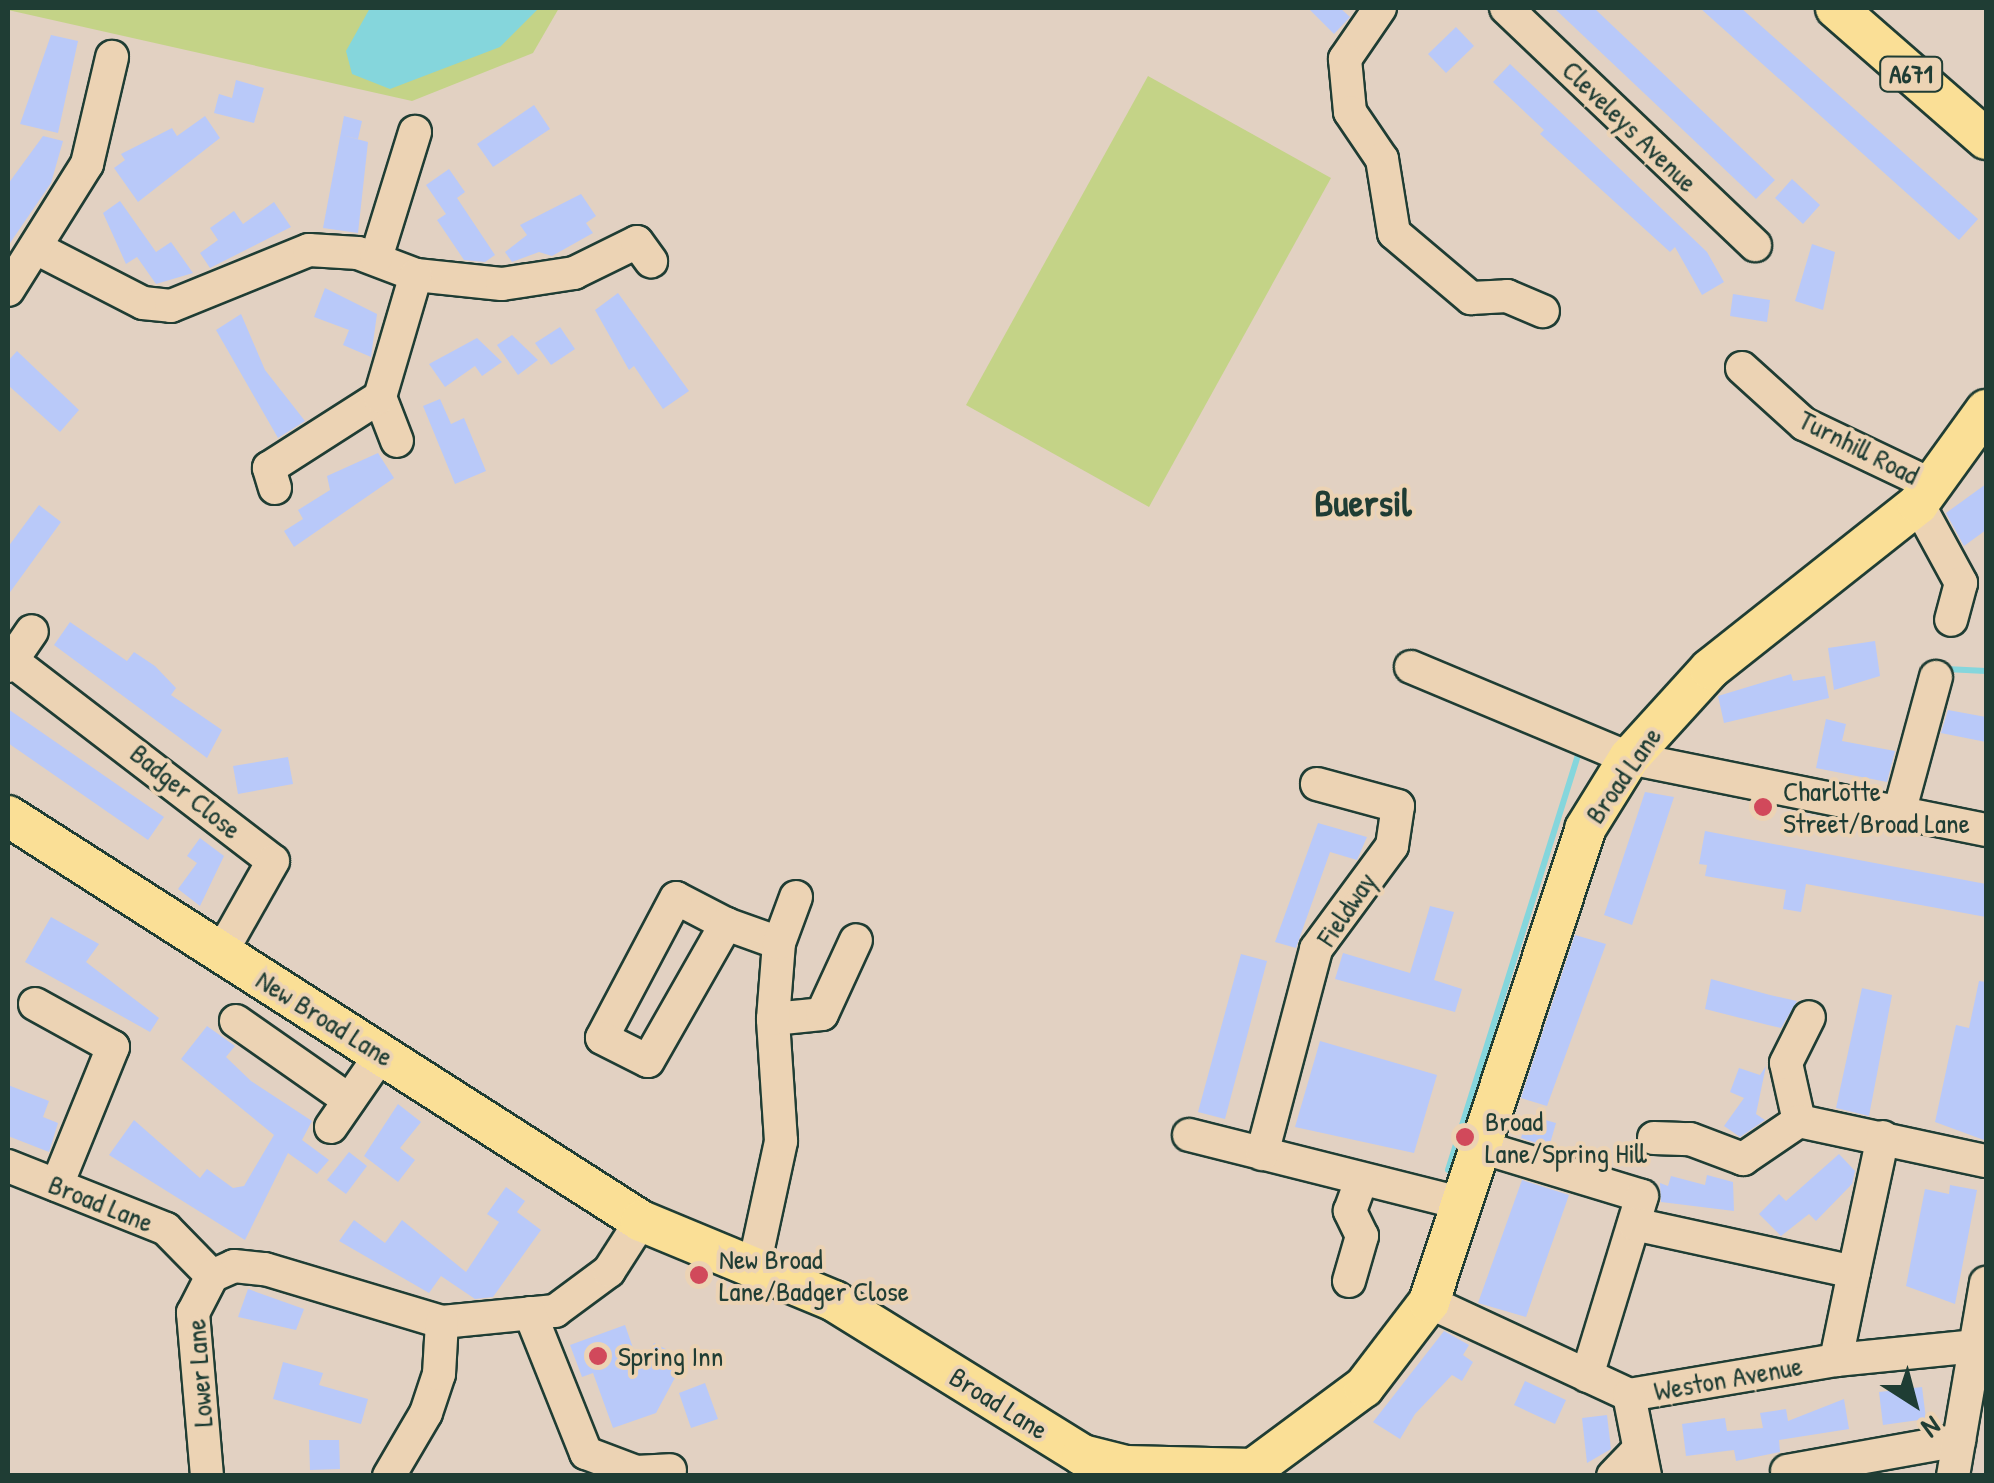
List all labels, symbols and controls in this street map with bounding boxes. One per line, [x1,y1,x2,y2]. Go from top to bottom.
street label: Cleveleys Avenue [1555,53,1705,199]
road number: A671 [1878,54,1944,94]
street label: Turnhill Road [1793,402,1925,492]
district label: Buersil [1314,480,1412,526]
street label: Broad Lane [1578,720,1668,830]
street label: Badger Close [124,736,248,846]
place label: Charlotte Street/Broad Lane [1783,774,1970,840]
marker: Charlotte Street/Broad Lane [1752,796,1774,818]
street label: Fieldway [1309,866,1383,952]
street label: New Broad Lane [250,963,400,1073]
place label: Broad Lane/Spring Hill [1485,1104,1647,1170]
marker: Broad Lane/Spring Hill [1454,1126,1476,1148]
street label: Broad Lane [44,1167,158,1239]
place label: New Broad Lane/Badger Close [719,1242,909,1308]
marker: New Broad Lane/Badger Close [688,1264,710,1286]
street label: Lower Lane [178,1318,220,1428]
place label: Spring Inn [618,1339,723,1373]
marker: Spring Inn [587,1345,609,1367]
street label: Weston Avenue [1651,1348,1805,1408]
north arrow [1864,1353,1964,1453]
street label: Broad Lane [944,1360,1054,1446]
text: N [1914,1408,1949,1447]

